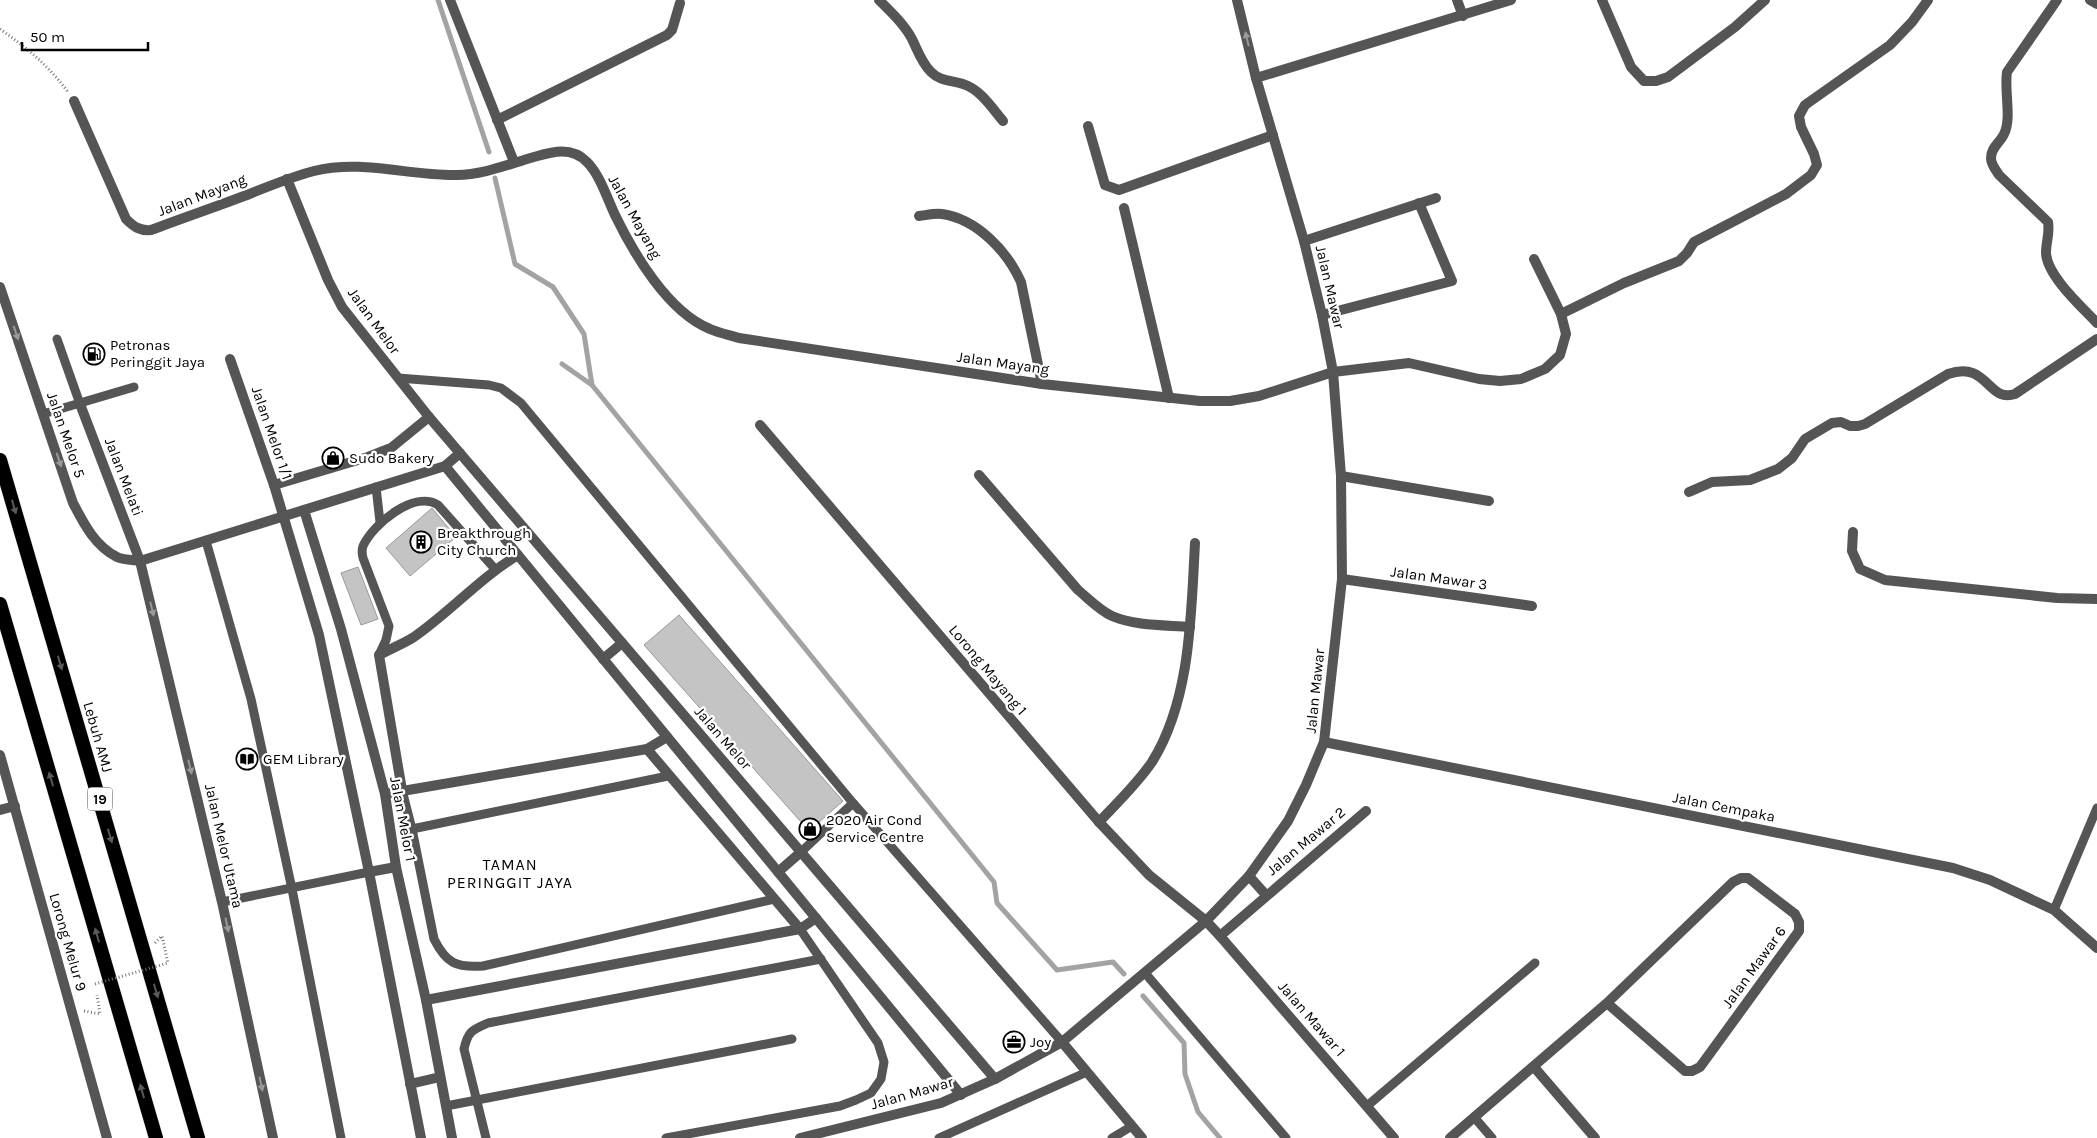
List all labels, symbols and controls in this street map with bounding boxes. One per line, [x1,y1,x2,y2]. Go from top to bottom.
scale bar [22,20,149,52]
text: 50 m [30,28,65,46]
one-way arrow [1242,31,1250,46]
street label: Jalan Mayang [155,170,249,220]
street label: Jalan Mayang [605,172,666,263]
street label: Jalan Mawar [1312,244,1348,331]
street label: Jalan Melor [344,284,404,358]
one-way arrow [12,326,20,341]
place label: Petronas Peringgit Jaya [110,336,205,371]
fuel station icon: Petronas Peringgit Jaya [82,342,106,366]
street label: Jalan Mayang [956,348,1051,378]
street label: Jalan Melor 1/1 [248,384,296,482]
street label: Jalan Melor 5 [43,390,89,480]
street label: Jalan Melati [101,435,147,519]
shop icon: Sudo Bakery [321,446,345,470]
place label: Sudo Bakery [349,449,434,467]
one-way arrow [56,453,63,468]
one-way arrow [10,500,18,515]
place label: Breakthrough City Church [437,524,531,559]
building icon: Breakthrough City Church [409,530,433,554]
street label: Jalan Mawar 3 [1390,562,1488,594]
one-way arrow [148,601,156,616]
street label: Lorong Mayang 1 [945,621,1031,719]
street label: Jalan Mawar [1302,647,1328,734]
one-way arrow [56,655,64,670]
street label: Lebuh AMJ [79,700,117,774]
street label: Jalan Melor [691,703,756,774]
library icon: GEM Library [235,747,259,771]
place label: GEM Library [263,750,344,768]
one-way arrow [186,759,194,774]
one-way arrow [47,772,55,787]
street label: Jalan Melor 1 [386,775,420,863]
street label: Jalan Melor Utama [201,782,247,910]
road number: 19 [88,788,112,811]
street label: Jalan Cempaka [1671,788,1777,826]
street label: Jalan Mawar 2 [1263,803,1349,879]
place label: 2020 Air Cond Service Centre [826,811,924,846]
shop icon: 2020 Air Cond Service Centre [798,817,822,841]
one-way arrow [107,828,115,843]
district label: TAMAN PERINGGIT JAYA [447,855,573,892]
street label: Lorong Melur 9 [45,891,91,993]
one-way arrow [223,917,231,932]
street label: Jalan Mawar 6 [1718,922,1790,1012]
one-way arrow [92,928,100,943]
street label: Jalan Mawar 1 [1275,978,1349,1060]
one-way arrow [152,984,160,999]
office icon: Joy [1002,1030,1026,1054]
place label: Joy [1030,1033,1051,1051]
street label: Jalan Mawar [869,1072,956,1113]
one-way arrow [257,1076,265,1091]
one-way arrow [138,1084,146,1099]

